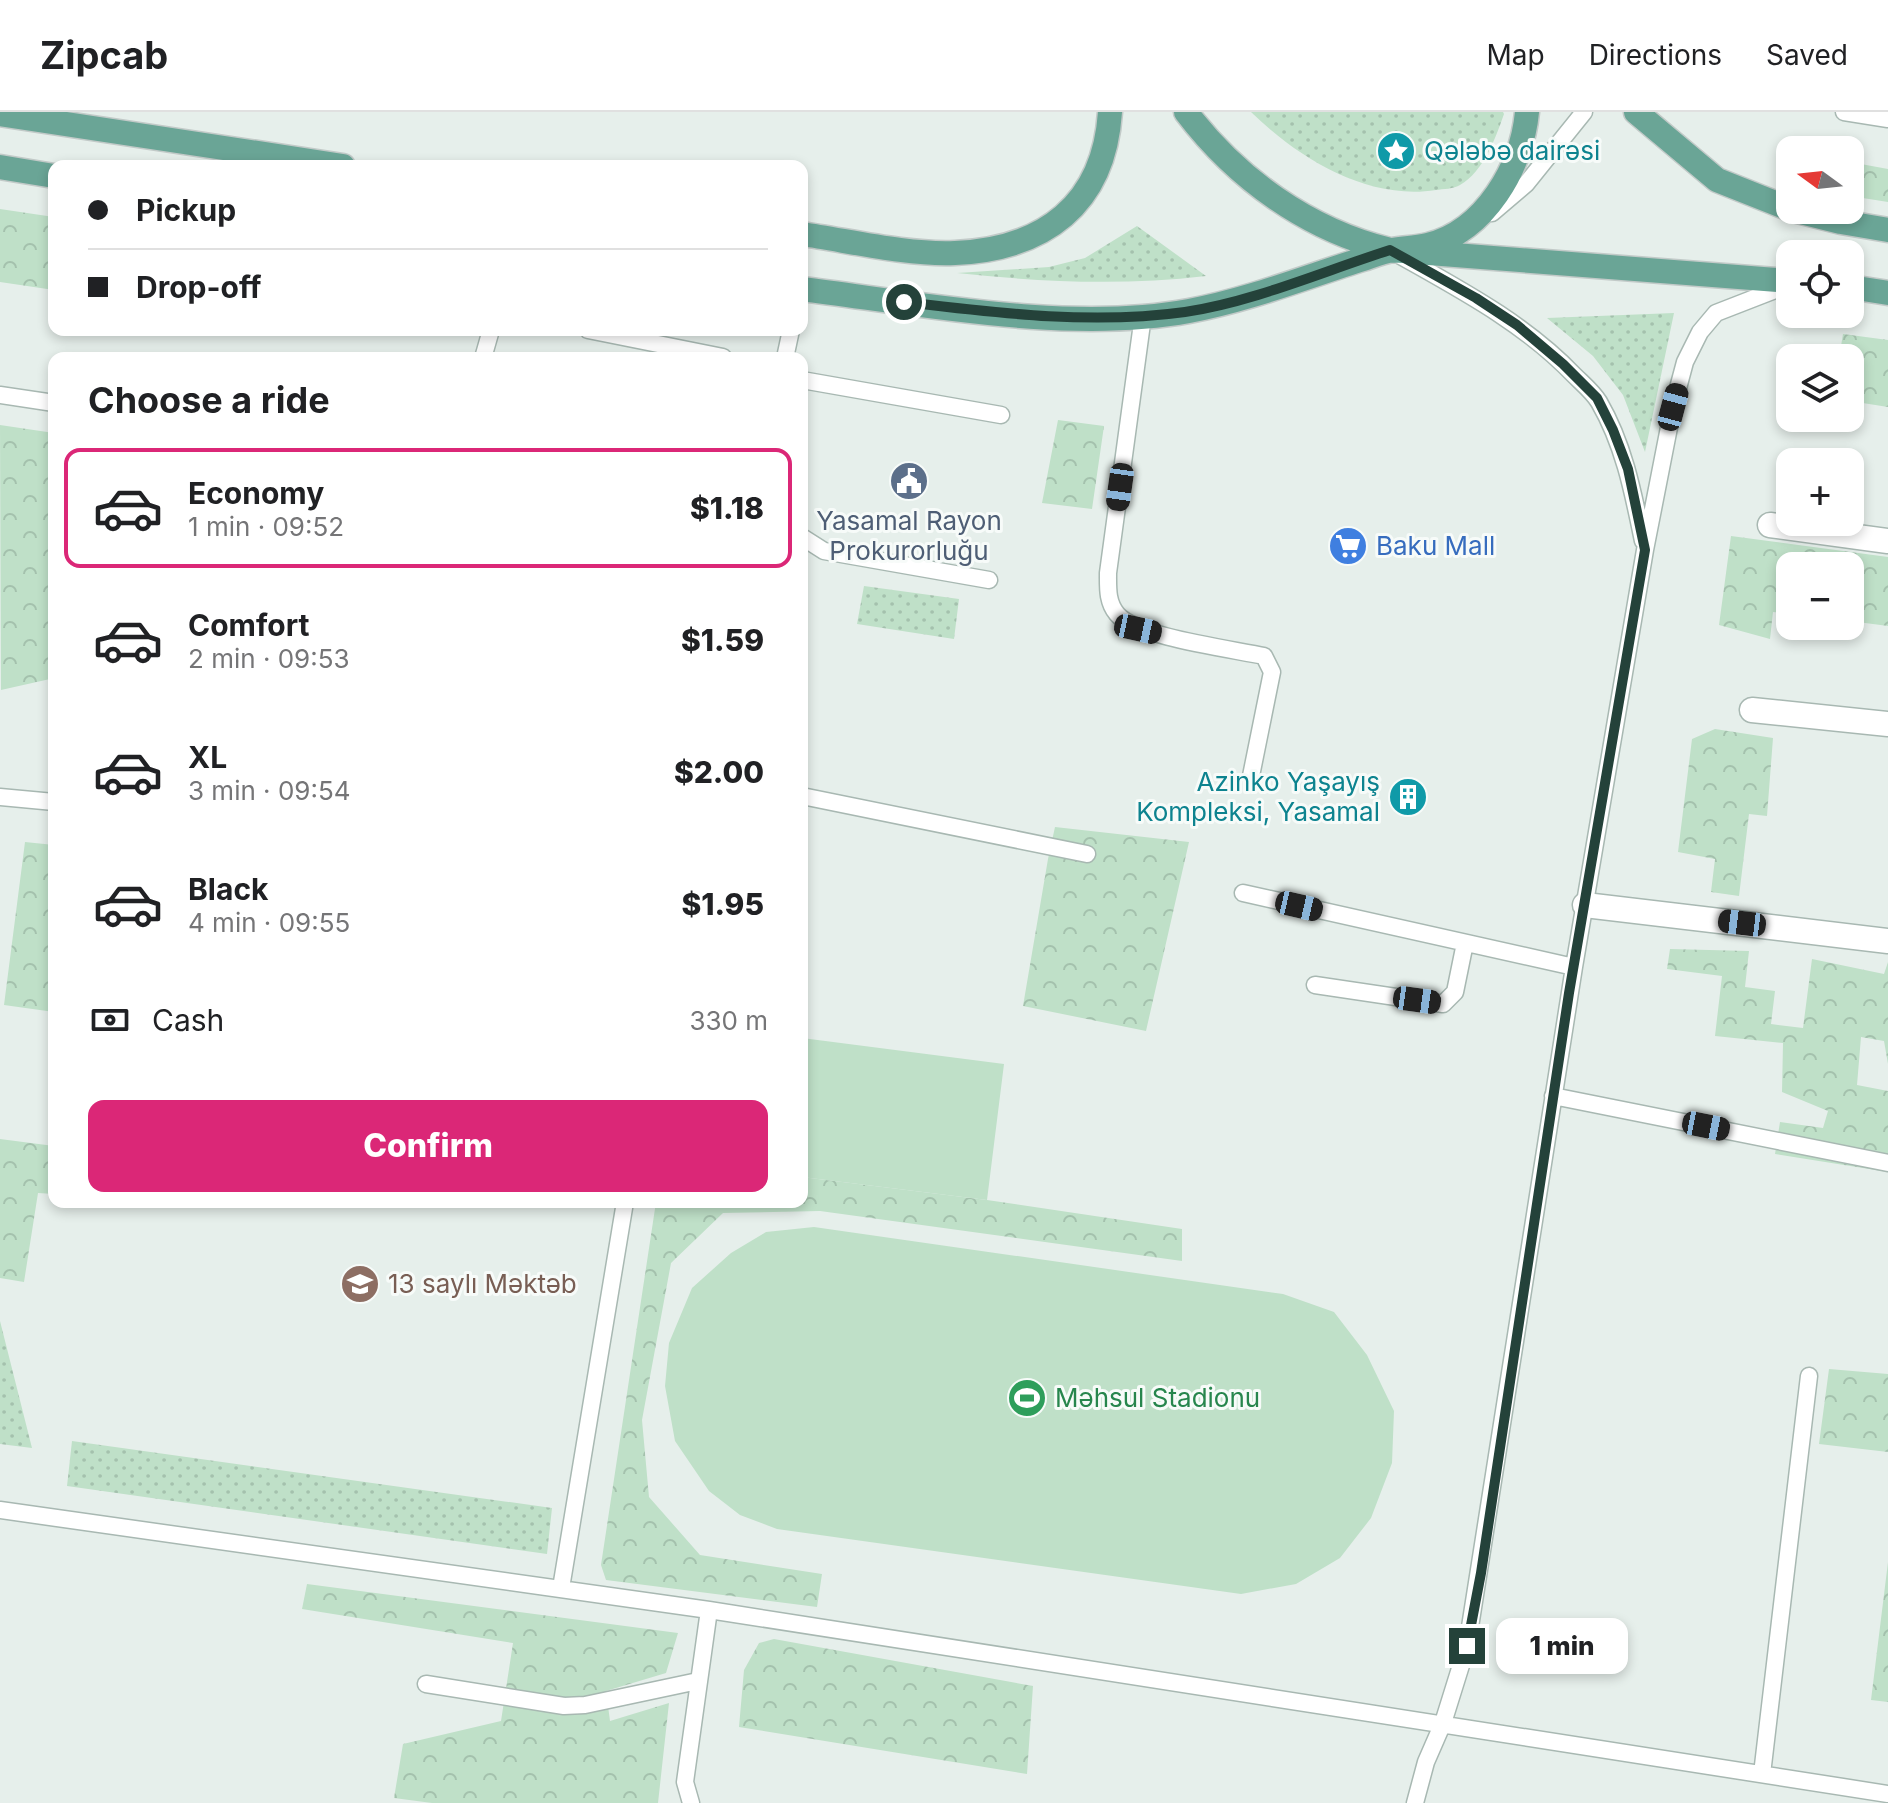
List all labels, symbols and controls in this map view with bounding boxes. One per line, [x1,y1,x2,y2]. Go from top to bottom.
text: Zipcab [40,32,168,78]
text: Map [1486,38,1545,72]
text: Directions [1589,38,1722,72]
text: Saved [1766,38,1848,72]
place icon: Qələbə dairəsi [1375,130,1417,172]
place label: Qələbə dairəsi [1424,135,1600,166]
north arrow [1776,136,1864,224]
map controls [1776,136,1864,640]
text: Pickup [136,192,236,228]
button: locate [1776,240,1864,328]
text: Drop-off [136,269,262,305]
route start [886,284,922,320]
button: layers [1776,344,1864,432]
text: Choose a ride [88,378,330,422]
car [1655,381,1691,433]
button: + [1776,448,1864,536]
public building icon: Yasamal Rayon Prokurorluğu [888,460,930,502]
car [1105,462,1135,512]
icon: car [92,472,164,544]
text: Economy [188,475,324,511]
text: $1.18 [690,490,764,526]
place label: Yasamal Rayon Prokurorluğu [816,505,1002,566]
text: 1 min · 09:52 [188,511,344,542]
supermarket icon: Baku Mall [1327,525,1369,567]
place label: Baku Mall [1376,530,1495,561]
button: − [1776,552,1864,640]
icon: car [92,604,164,676]
text: Comfort [188,607,309,643]
car [1112,612,1164,646]
text: $1.59 [681,622,764,658]
text: 2 min · 09:53 [188,643,350,674]
icon: car [92,736,164,808]
text: XL [188,739,227,775]
text: $2.00 [674,754,764,790]
place label: Azinko Yaşayış Kompleksi, Yasamal [1136,766,1380,827]
text: 3 min · 09:54 [188,775,351,806]
building icon: Azinko Yaşayış Kompleksi, Yasamal [1387,776,1429,818]
icon: car [92,868,164,940]
text: Black [188,871,268,907]
text: $1.95 [681,886,764,922]
car [1273,889,1325,923]
text: 4 min · 09:55 [188,907,350,938]
car [1717,908,1767,938]
car [1392,985,1442,1015]
icon: cash [88,998,132,1042]
text: Cash [152,1002,224,1038]
text: 330 m [689,1005,768,1036]
button: Confirm [88,1100,768,1192]
car [1680,1110,1732,1142]
school or university icon: 13 saylı Məktəb [339,1263,381,1305]
place label: 13 saylı Məktəb [388,1268,577,1299]
sports icon: Məhsul Stadionu [1006,1377,1048,1419]
place label: Məhsul Stadionu [1055,1382,1260,1413]
callout: 1 min [1495,1618,1627,1674]
route end [1449,1628,1485,1664]
text: 1 min [1529,1630,1595,1661]

